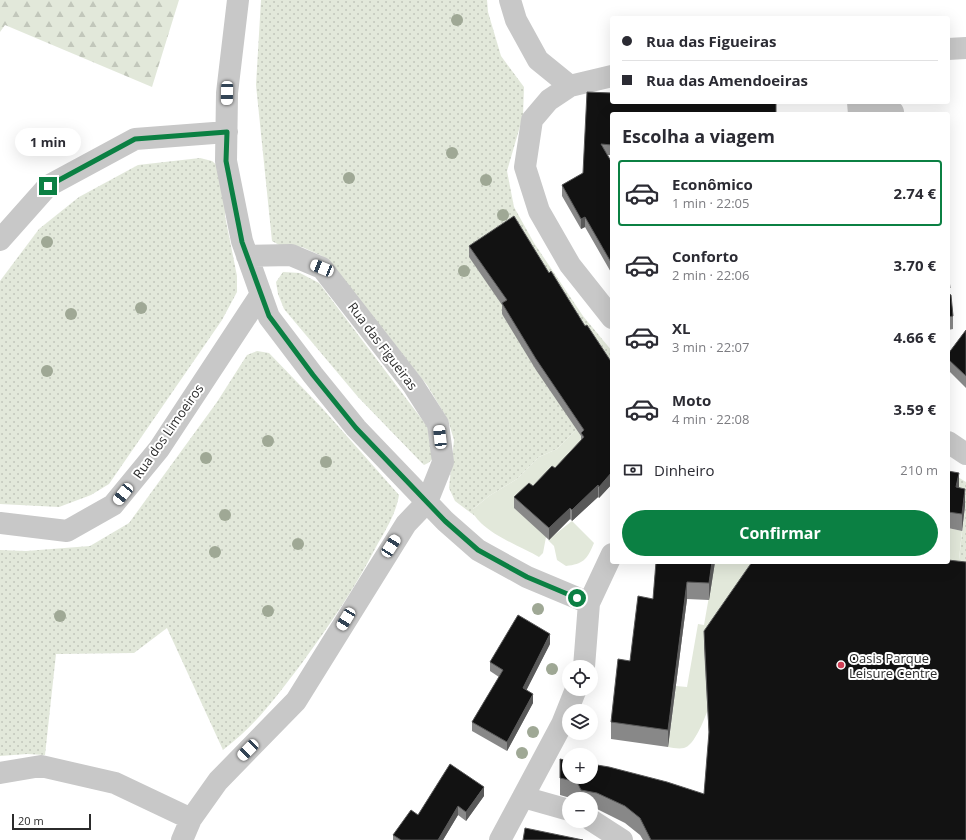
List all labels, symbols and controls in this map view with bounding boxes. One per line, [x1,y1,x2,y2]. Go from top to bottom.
text: Rua das Figueiras [646,31,777,51]
text: Rua das Amendoeiras [646,70,808,90]
car [221,81,233,105]
text: Escolha a viagem [622,124,775,148]
callout: 1 min [15,128,81,156]
text: 1 min [30,133,66,151]
text: Econômico [672,174,753,194]
icon: car [624,175,660,211]
route end [39,177,57,195]
text: 2.74 € [894,183,936,203]
text: 1 min · 22:05 [672,194,749,212]
text: Conforto [672,246,738,266]
icon: car [624,247,660,283]
text: 3.70 € [894,255,936,275]
car [309,258,335,278]
text: 2 min · 22:06 [672,266,749,284]
street label: Rua das Figueiras [344,298,422,394]
text: XL [672,318,690,338]
icon: car [624,319,660,355]
text: 4.66 € [894,327,936,347]
text: 3 min · 22:07 [672,338,749,356]
street label: Rua dos Limoeiros [129,380,207,482]
text: Moto [672,390,711,410]
icon: car [624,391,660,427]
text: 3.59 € [894,399,936,419]
text: 4 min · 22:08 [672,410,749,428]
car [433,424,447,450]
icon: cash [622,459,644,481]
text: Dinheiro [654,460,714,480]
text: 210 m [900,461,938,479]
car [111,481,135,507]
button: Confirmar [622,510,938,556]
car [379,533,403,559]
route start [568,589,586,607]
car [335,606,357,632]
place label: Oasis Parque Leisure Centre [849,649,937,682]
map controls [562,660,598,828]
button: locate [562,660,598,696]
marker: Oasis Parque Leisure Centre [836,660,846,670]
button: layers [562,704,598,740]
car [235,737,261,763]
button: + [562,748,598,784]
button: − [562,792,598,828]
scale bar [12,812,91,831]
text: 20 m [18,813,44,828]

